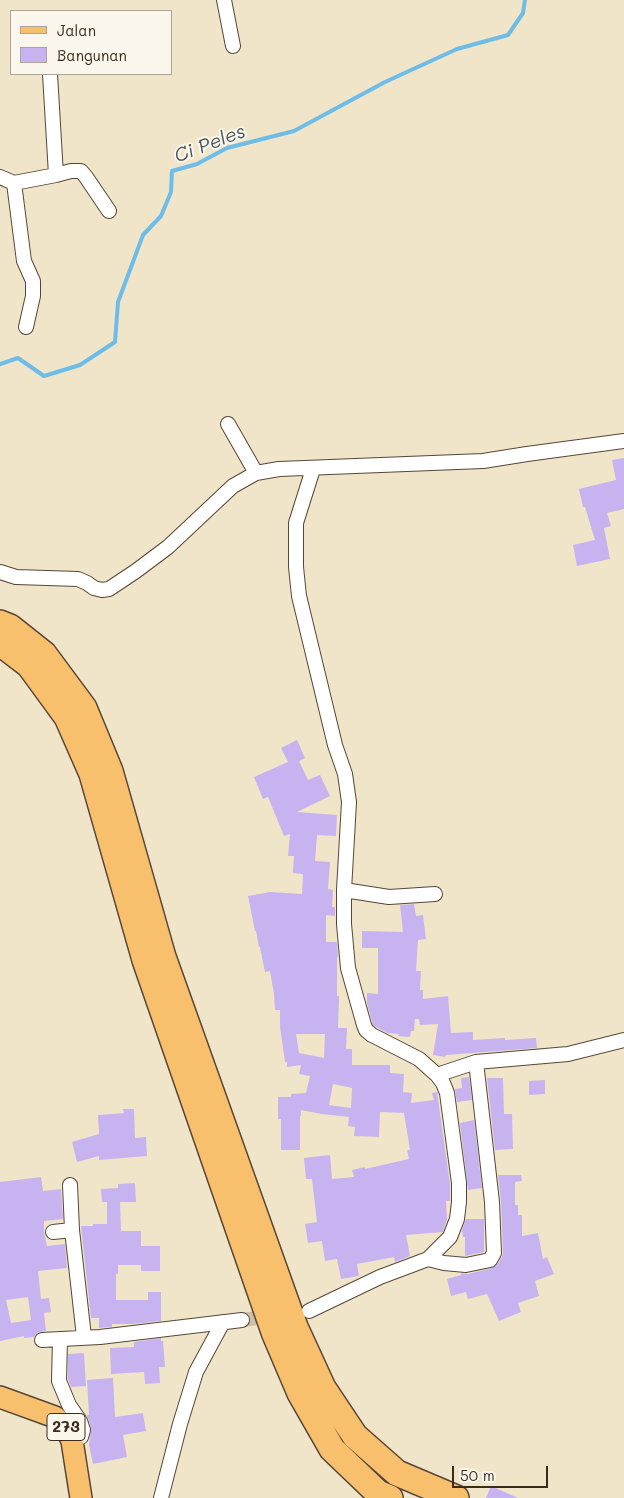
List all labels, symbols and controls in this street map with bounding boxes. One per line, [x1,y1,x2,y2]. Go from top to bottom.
legend [10,10,172,75]
text: Jalan [57,20,96,40]
text: Bangunan [57,45,127,65]
water label: Ci Peles [171,120,249,168]
road number: 273 [47,1414,85,1440]
scale bar [454,1456,550,1488]
text: 50 m [460,1465,495,1485]

